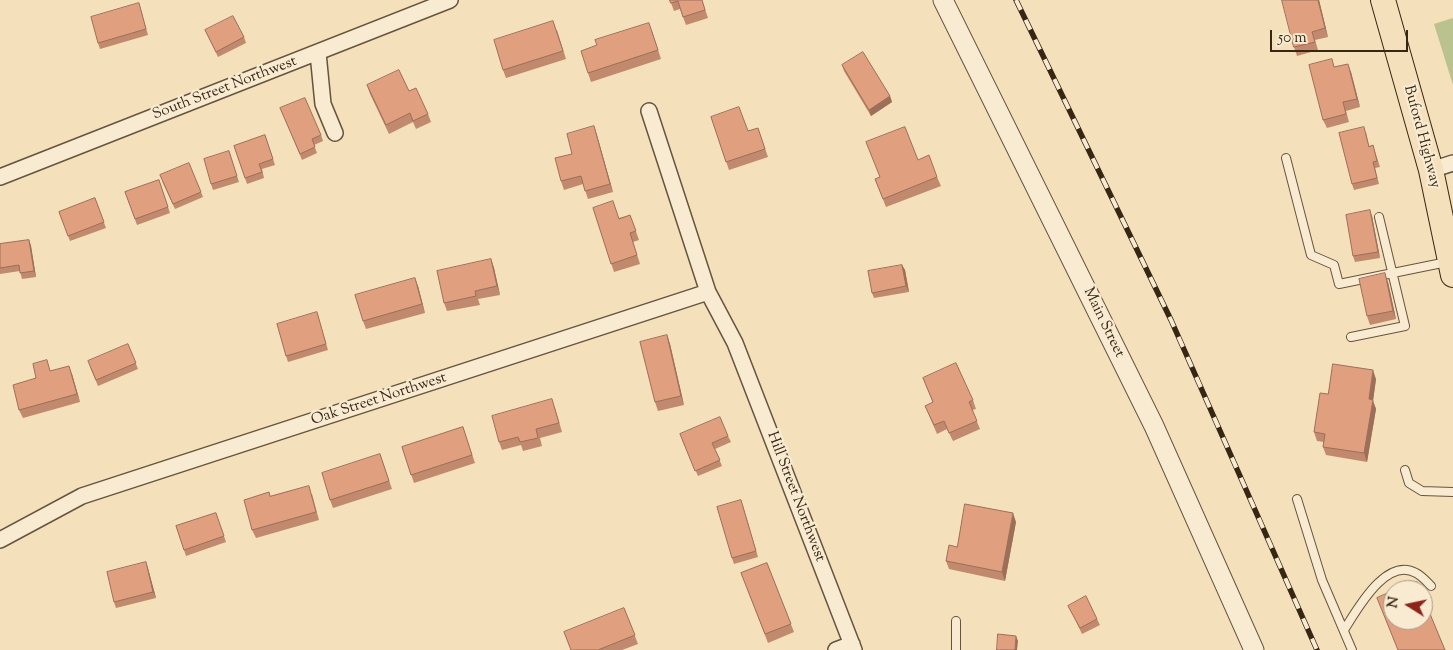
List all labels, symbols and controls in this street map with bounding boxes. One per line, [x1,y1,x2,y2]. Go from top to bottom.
scale bar [1273,20,1410,52]
text: 50 m [1278,28,1307,49]
street label: South Street Northwest [150,53,300,125]
street label: Buford Highway [1399,84,1443,190]
street label: Main Street [1078,285,1128,361]
street label: Oak Street Northwest [309,370,449,430]
street label: Hill Street Northwest [762,429,828,565]
north arrow [1383,580,1433,630]
text: N [1383,595,1405,610]

